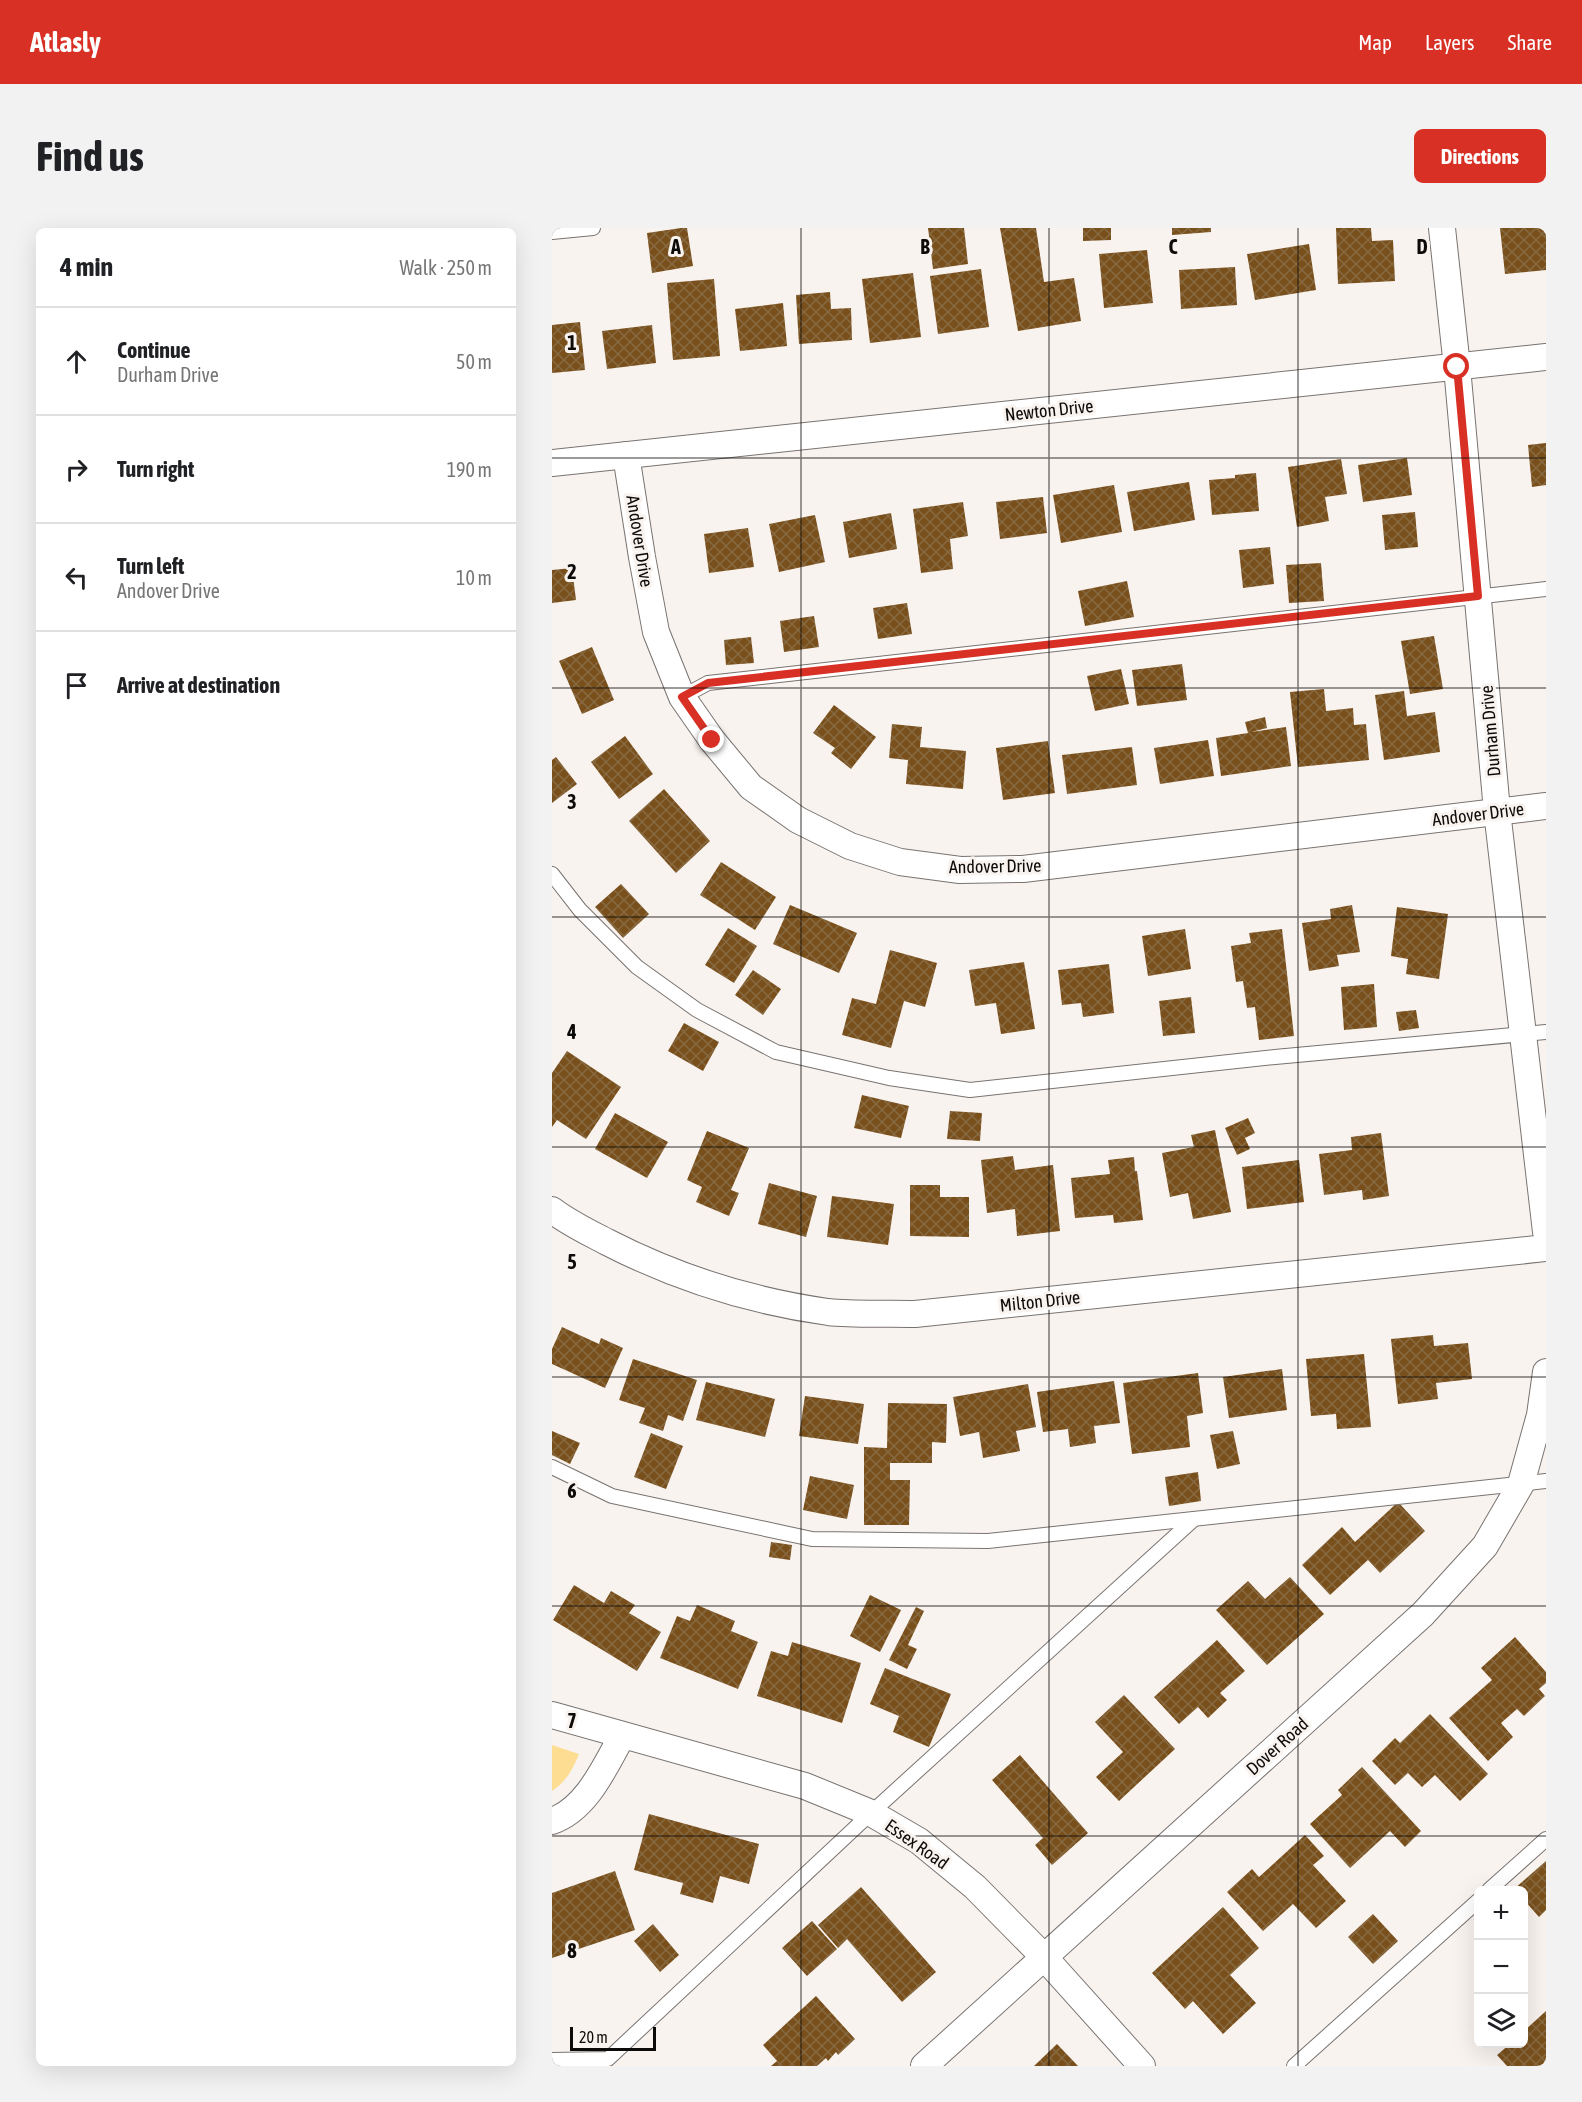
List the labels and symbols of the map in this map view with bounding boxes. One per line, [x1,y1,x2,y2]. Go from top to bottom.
text: A [670,235,681,258]
text: B [920,235,930,258]
text: C [1169,235,1178,258]
text: D [1416,235,1428,258]
text: 1 [567,331,577,354]
route start [1443,353,1469,379]
street label: Newton Drive [1004,395,1094,425]
street label: Andover Drive [622,494,658,588]
text: 2 [567,560,577,583]
street label: Durham Drive [1476,684,1504,778]
route end [698,726,724,752]
text: 3 [567,790,577,813]
street label: Andover Drive [1431,798,1525,830]
street label: Andover Drive [949,855,1041,877]
text: 4 [566,1020,577,1043]
text: 5 [567,1250,577,1273]
street label: Milton Drive [999,1286,1081,1316]
text: 6 [567,1479,577,1502]
text: 7 [567,1709,577,1732]
street label: Dover Road [1242,1713,1312,1779]
street label: Essex Road [881,1815,953,1873]
text: 8 [567,1939,577,1962]
scale bar [570,2024,656,2052]

